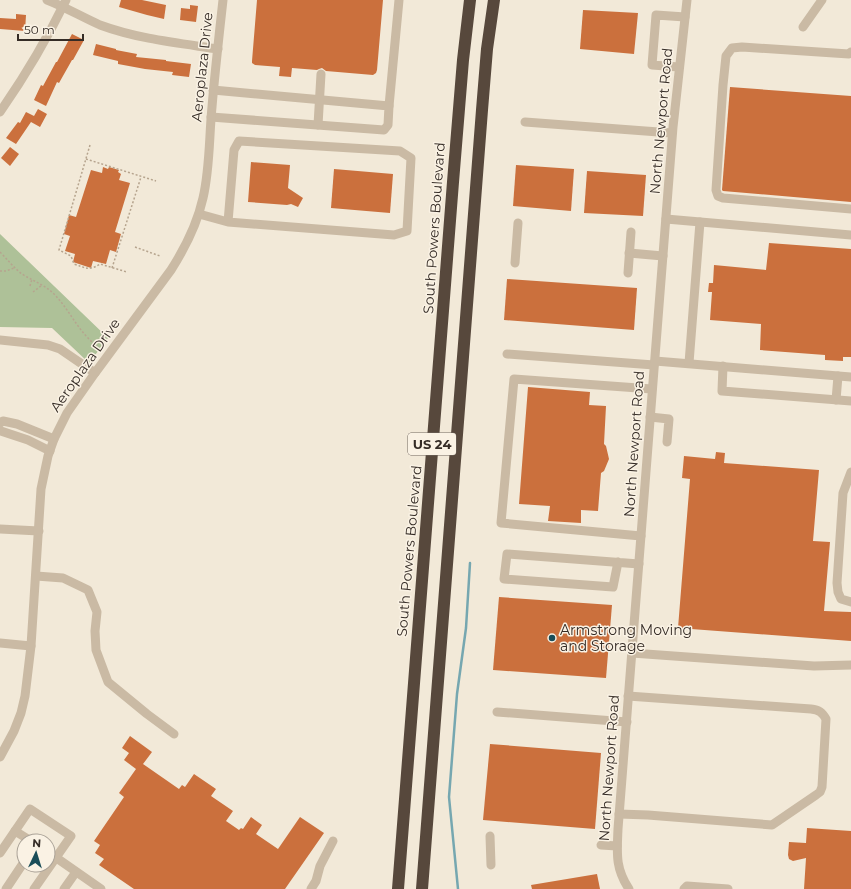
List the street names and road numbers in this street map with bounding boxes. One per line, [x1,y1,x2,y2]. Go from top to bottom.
street label: Aeroplaza Drive [187,11,217,123]
street label: North Newport Road [646,47,676,195]
street label: South Powers Boulevard [419,142,449,314]
street label: Aeroplaza Drive [46,315,124,415]
street label: North Newport Road [620,370,648,518]
road number: US 24 [408,433,456,455]
street label: South Powers Boulevard [393,465,425,637]
street label: North Newport Road [595,694,623,842]

